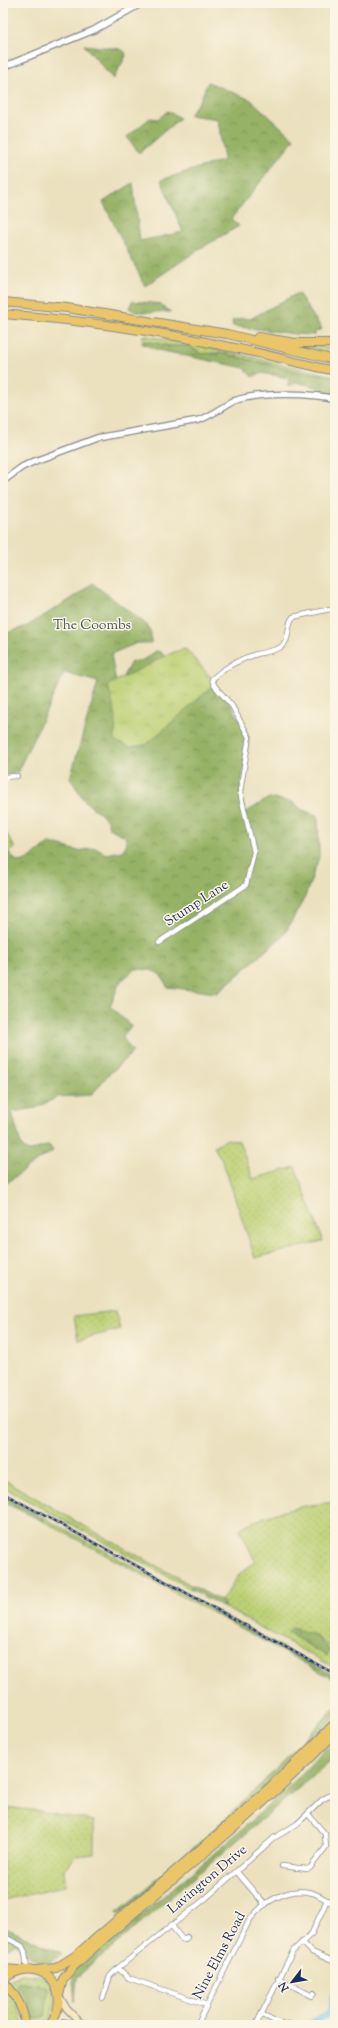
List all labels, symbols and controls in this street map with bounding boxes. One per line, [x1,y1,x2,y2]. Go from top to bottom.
park label: The Coombs [53,616,131,636]
street label: Stump Lane [161,876,233,932]
street label: Lavington Drive [164,1841,252,1919]
street label: Nine Elms Road [188,1909,252,2003]
north arrow [272,1962,312,2002]
text: N [275,1979,294,1995]

